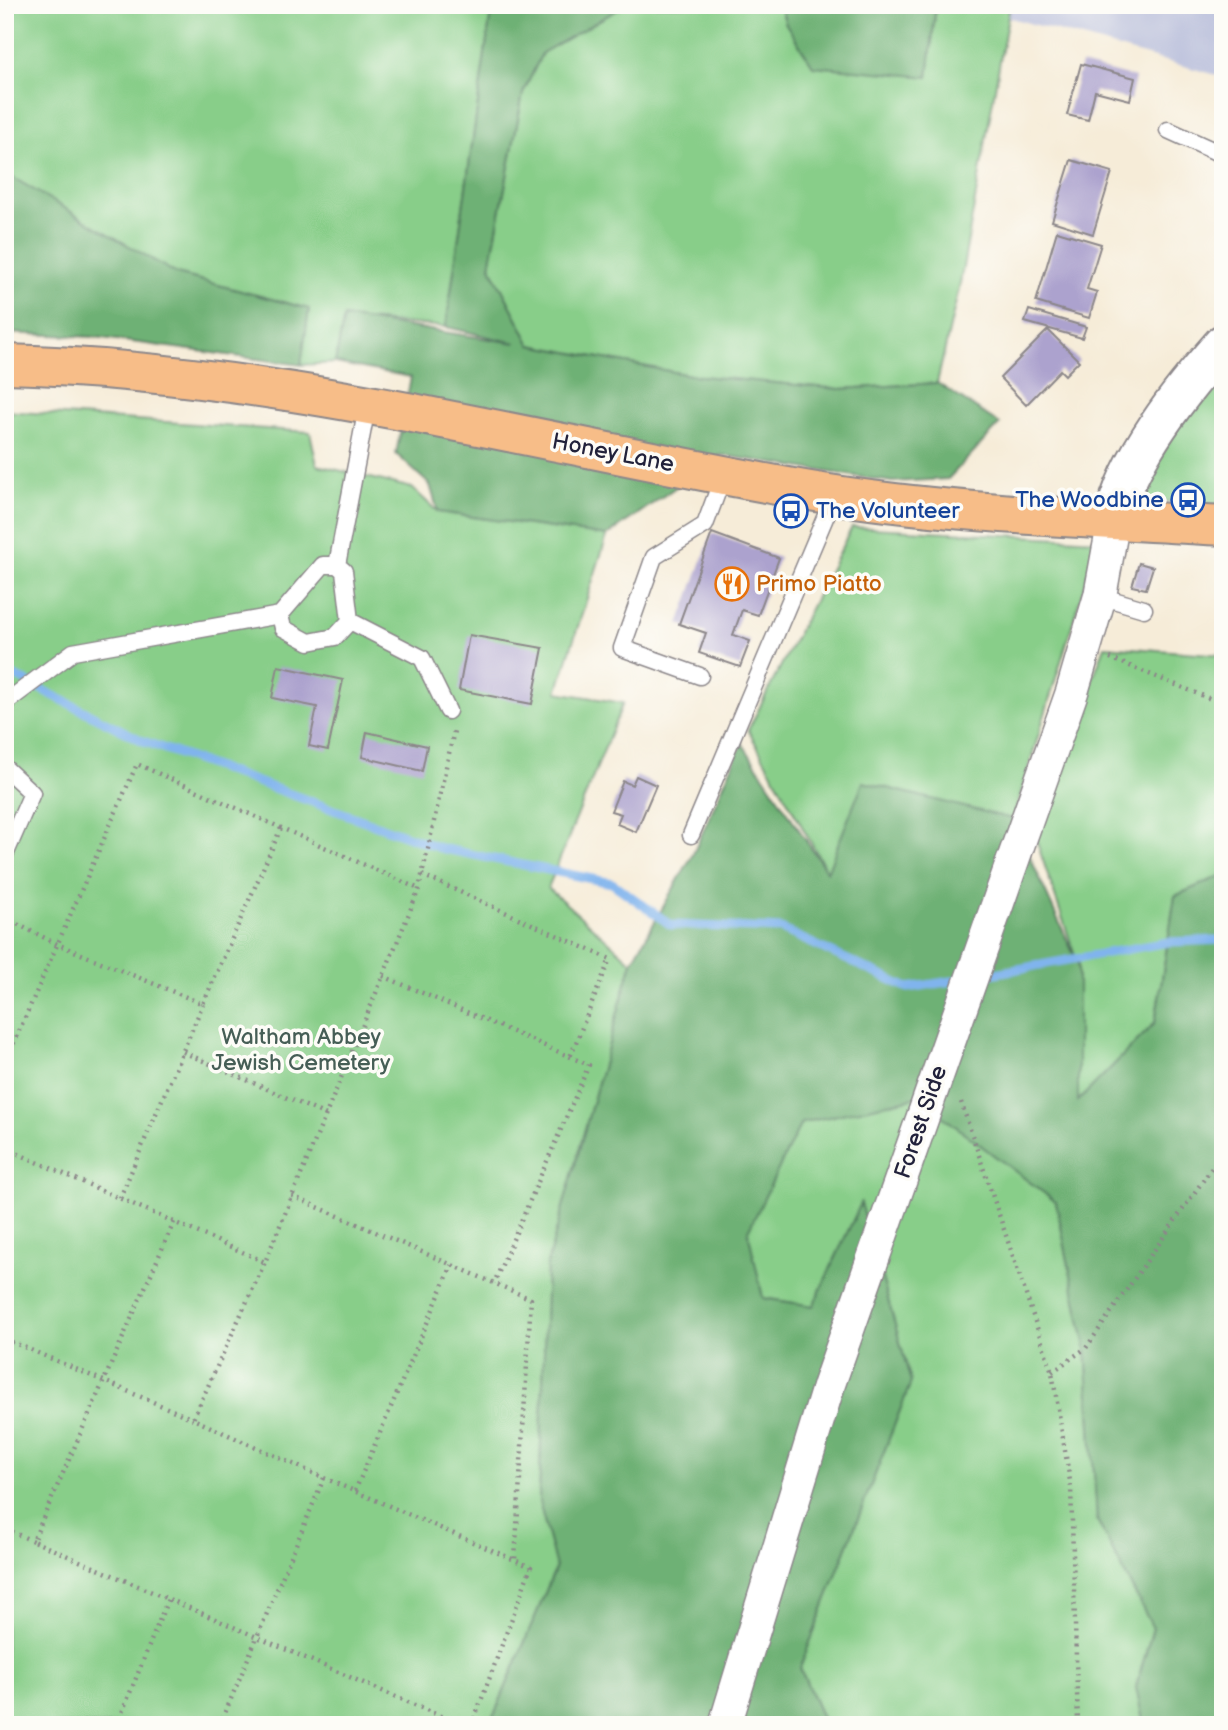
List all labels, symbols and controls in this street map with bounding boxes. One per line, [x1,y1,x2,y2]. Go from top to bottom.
street label: Honey Lane [550,427,676,479]
bus stop icon: The Woodbine [1169,481,1207,519]
place label: The Woodbine [1015,486,1164,514]
bus stop icon: The Volunteer [772,492,810,530]
place label: The Volunteer [816,497,960,525]
restaurant icon: Primo Piatto [713,565,751,603]
place label: Primo Piatto [756,570,882,598]
park label: Waltham Abbey Jewish Cemetery [212,1023,391,1077]
street label: Forest Side [889,1062,953,1182]

